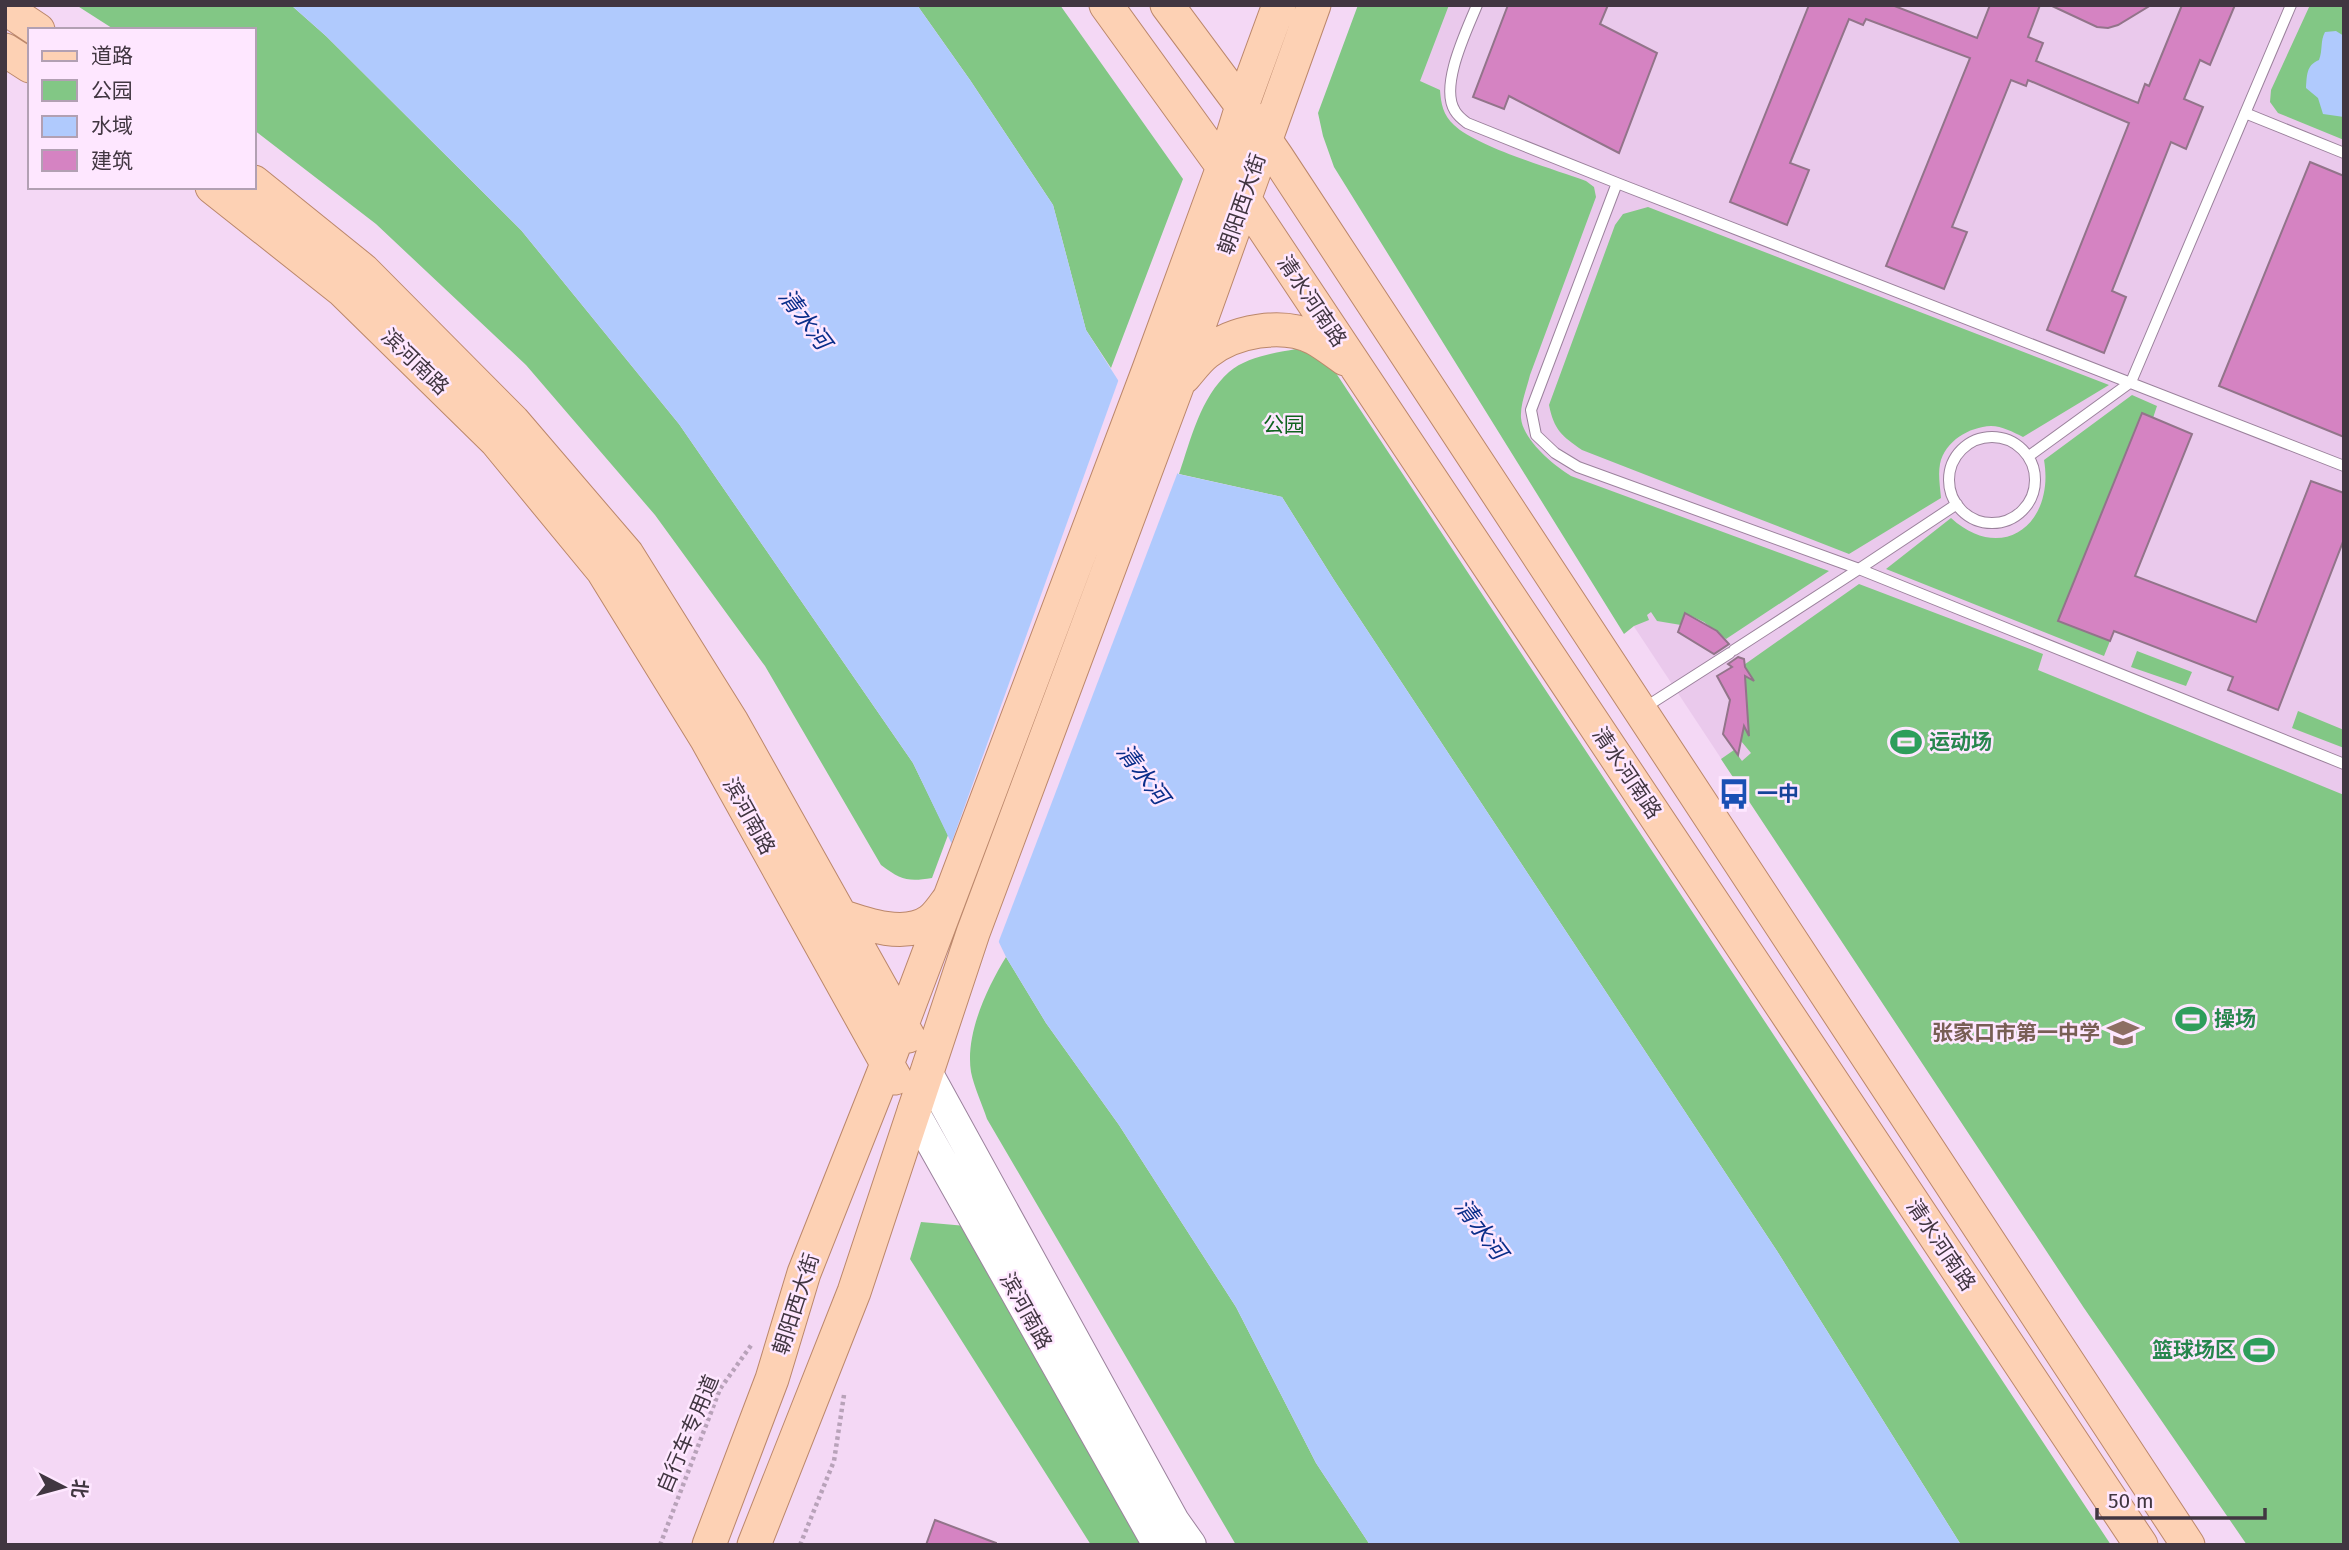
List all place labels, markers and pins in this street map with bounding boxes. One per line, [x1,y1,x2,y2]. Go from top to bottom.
sports icon: 运动场 [1889,725,1923,759]
place label: 运动场 [1929,729,1992,755]
bus stop icon: 一中 [1717,777,1751,811]
place label: 一中 [1757,781,1799,807]
sports icon: 操场 [2174,1002,2208,1036]
place label: 操场 [2214,1006,2256,1032]
school or university icon: 张家口市第一中学 [2106,1016,2140,1050]
place label: 张家口市第一中学 [1932,1020,2100,1046]
sports icon: 篮球场区 [2242,1333,2276,1367]
place label: 篮球场区 [2152,1337,2236,1363]

